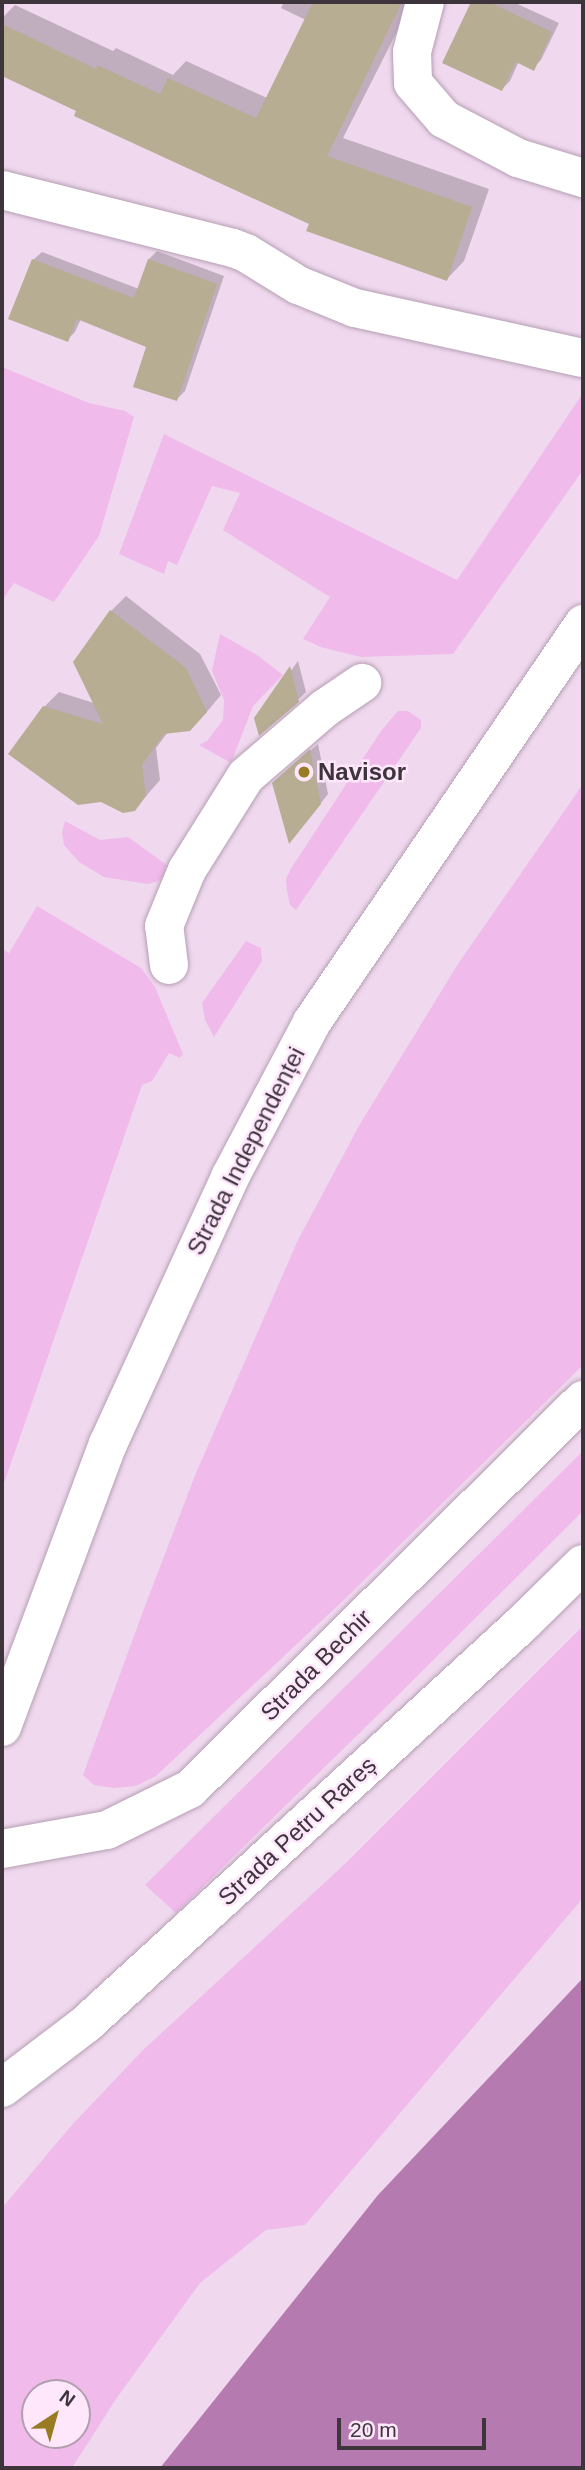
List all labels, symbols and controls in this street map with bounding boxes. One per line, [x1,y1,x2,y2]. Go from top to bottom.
place label: Navisor [318,758,406,786]
marker: Navisor [296,764,312,780]
street label: Strada Independenței [181,1042,311,1260]
street label: Strada Bechir [254,1603,378,1727]
street label: Strada Petru Rareș [212,1750,382,1912]
north arrow [21,2379,91,2449]
text: N [56,2386,79,2411]
scale bar [340,2404,489,2448]
text: 20 m [350,2418,397,2441]

